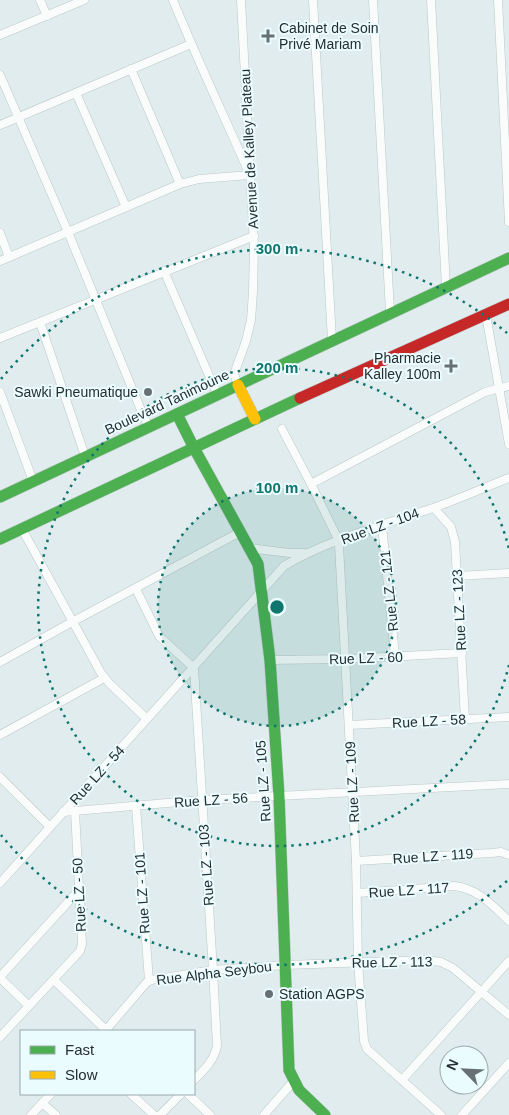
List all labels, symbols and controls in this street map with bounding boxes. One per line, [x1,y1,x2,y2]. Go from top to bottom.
place label: Cabinet de Soin Privé Mariam [279,20,379,52]
marker: Cabinet de Soin Privé Mariam [261,29,275,43]
street label: Avenue de Kalley Plateau [237,69,261,229]
text: 300 m [256,240,298,257]
place label: Pharmacie Kalley 100m [364,350,441,382]
text: 200 m [256,359,298,376]
marker: Pharmacie Kalley 100m [445,360,457,372]
street label: Boulevard Tanimoune [102,366,232,438]
place label: Sawki Pneumatique [14,384,138,400]
marker: Sawki Pneumatique [142,386,154,398]
text: 100 m [256,479,298,496]
street label: Rue LZ - 104 [339,504,421,547]
street label: Rue LZ - 121 [377,549,401,632]
street label: Rue LZ - 123 [449,569,469,651]
centre of rings [268,598,286,616]
street label: Rue LZ - 60 [329,649,403,667]
street label: Rue LZ - 58 [392,711,467,731]
street label: Rue LZ - 105 [252,739,274,822]
street label: Rue LZ - 109 [342,741,362,823]
street label: Rue LZ - 54 [66,742,128,808]
street label: Rue LZ - 56 [174,789,249,811]
street label: Rue LZ - 103 [195,823,217,906]
street label: Rue LZ - 119 [392,845,474,867]
street label: Rue LZ - 101 [131,851,153,934]
street label: Rue LZ - 50 [69,857,89,932]
street label: Rue LZ - 117 [368,879,450,901]
street label: Rue LZ - 113 [352,953,433,971]
street label: Rue Alpha Seybou [155,958,273,988]
place label: Station AGPS [279,986,365,1002]
marker: Station AGPS [263,988,275,1000]
legend [20,1030,195,1095]
text: Fast [65,1041,95,1058]
north arrow [439,1045,489,1095]
text: N [443,1057,461,1073]
text: Slow [65,1066,98,1083]

